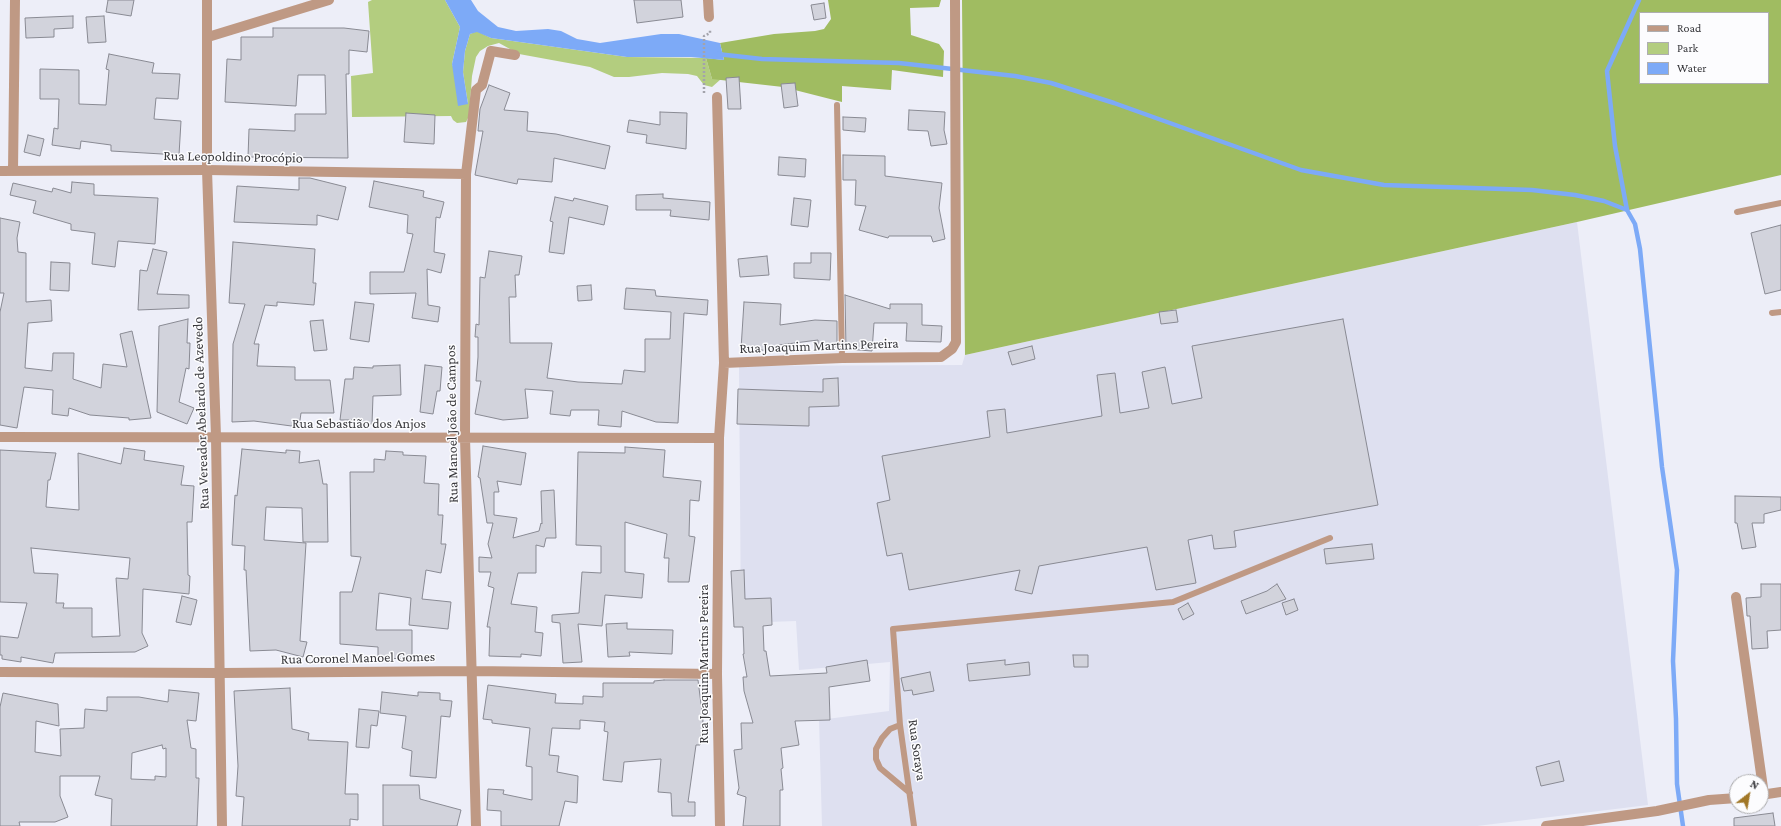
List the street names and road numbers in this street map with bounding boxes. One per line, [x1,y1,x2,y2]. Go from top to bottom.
street label: Rua Leopoldino Procópio [163,147,303,167]
street label: Rua Vereador Abelardo de Azevedo [189,316,213,510]
street label: Rua Joaquim Martins Pereira [739,335,899,357]
street label: Rua Manoel João de Campos [442,345,462,503]
street label: Rua Sebastião dos Anjos [292,416,426,432]
street label: Rua Joaquim Martins Pereira [696,584,712,744]
street label: Rua Coronel Manoel Gomes [281,648,435,668]
street label: Rua Soraya [904,718,930,782]

